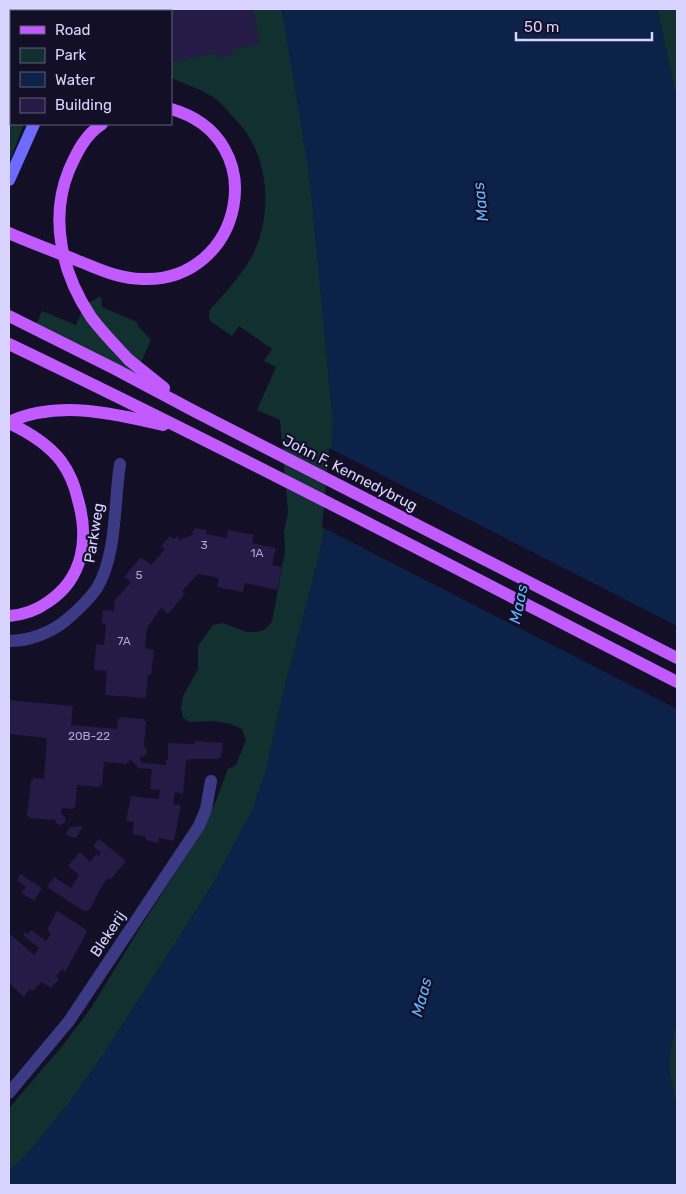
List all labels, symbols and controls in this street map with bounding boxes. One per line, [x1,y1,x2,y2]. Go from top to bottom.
legend [10,10,172,125]
scale bar [516,10,652,42]
text: 50 m [524,18,559,36]
text: Road [55,21,91,39]
text: Park [55,46,86,64]
text: Water [55,71,95,89]
text: Building [55,96,112,114]
water label: Maas [469,181,492,223]
street label: John F. Kennedybrug [280,431,420,515]
street label: Parkweg [80,502,108,564]
house number: 3 [200,538,208,552]
house number: 1A [250,546,264,560]
house number: 5 [135,568,143,582]
water label: Maas [505,583,532,625]
house number: 7A [117,634,131,648]
house number: 20B-22 [68,729,110,743]
street label: Blekerij [86,908,130,960]
water label: Maas [407,976,436,1019]

